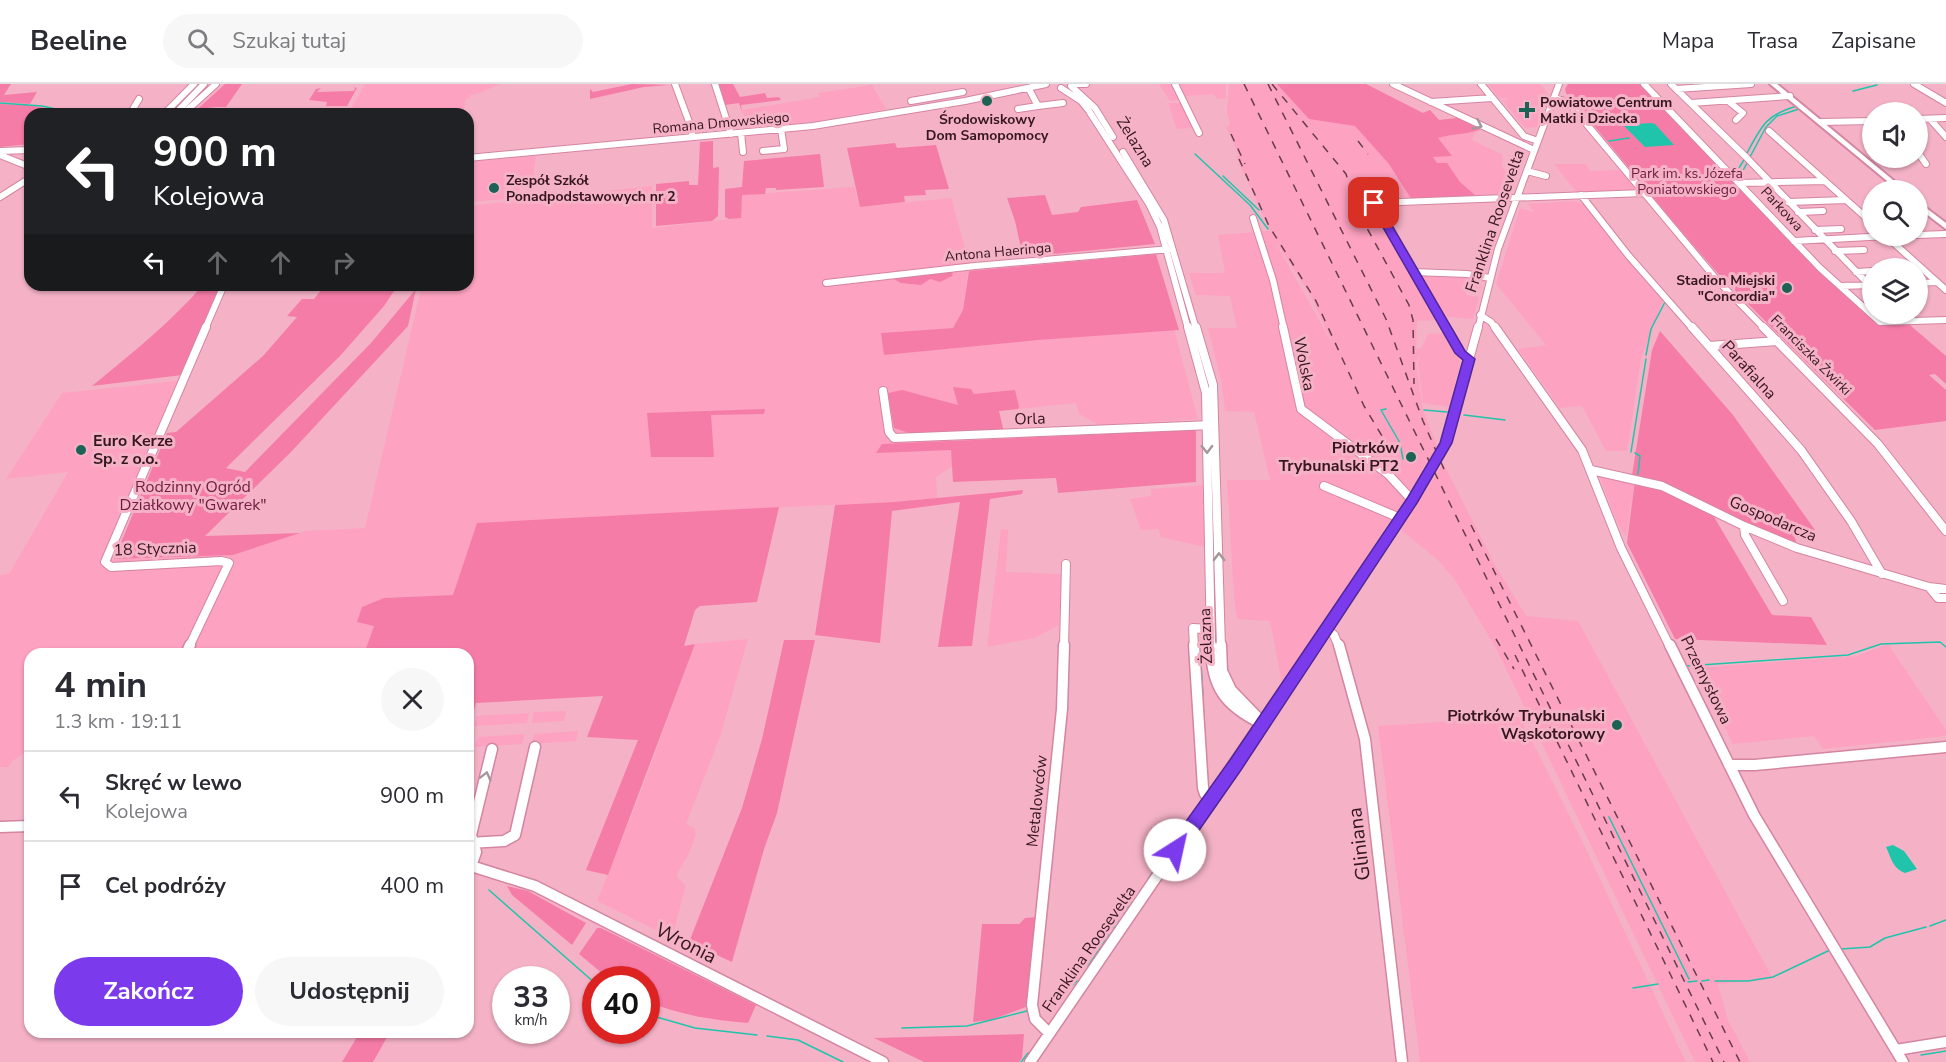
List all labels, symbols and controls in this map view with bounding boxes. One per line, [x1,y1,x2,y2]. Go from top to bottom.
search box [163,14,583,68]
text: Beeline [30,22,127,60]
icon: search [184,25,217,58]
text: Szukaj tutaj [232,26,346,56]
text: Mapa [1662,27,1714,55]
text: Trasa [1747,27,1798,55]
text: Zapisane [1831,27,1916,55]
place label: Powiatowe Centrum Matki i Dziecka [1540,93,1672,128]
marker: Środowiskowy Dom Samopomocy [980,94,994,108]
marker: Powiatowe Centrum Matki i Dziecka [1518,101,1536,119]
map controls [1862,102,1928,324]
button: sound [1862,102,1928,168]
street label: Romana Dmowskiego [652,108,791,138]
place label: Środowiskowy Dom Samopomocy [926,110,1049,145]
street label: Żelazna [1111,112,1159,172]
one-way arrow [1471,117,1482,129]
text: 900 m [153,124,277,181]
icon: left [54,132,132,210]
street label: Franklina Roosevelta [1460,147,1530,295]
park label: Park im. ks. Józefa Poniatowskiego [1631,164,1743,199]
place label: Zespół Szkół Ponadpodstawowych nr 2 [506,171,676,206]
pin [1348,177,1399,228]
text: Kolejowa [153,178,265,215]
button: search [1862,180,1928,246]
marker: Zespół Szkół Ponadpodstawowych nr 2 [487,181,501,195]
street label: Parkowa [1756,183,1808,235]
icon: arrive [1357,186,1390,219]
street label: Antona Haeringa [944,238,1052,266]
icon: left [138,246,171,279]
icon: ahead [201,246,234,279]
icon: ahead [264,246,297,279]
icon: right [327,246,360,279]
button: layers [1862,258,1928,324]
place label: Stadion Miejski "Concordia" [1676,271,1775,306]
marker: Stadion Miejski "Concordia" [1780,281,1794,295]
street label: Franciszka Żwirki [1767,311,1855,399]
street label: Wolska [1288,335,1320,393]
street label: Parafialna [1717,336,1781,404]
street label: Orla [1014,407,1046,431]
place label: Euro Kerze Sp. z o.o. [93,430,173,470]
place label: Piotrków Trybunalski PT2 [1279,437,1399,477]
marker: Euro Kerze Sp. z o.o. [74,443,88,457]
one-way arrow [1201,444,1214,453]
marker: Piotrków Trybunalski PT2 [1404,450,1418,464]
park label: Rodzinny Ogród Działkowy "Gwarek" [120,476,266,516]
street label: Gospodarcza [1726,491,1820,547]
street label: 18 Stycznia [113,537,197,561]
one-way arrow [1212,553,1225,562]
street label: Żelazna [1194,608,1218,664]
street label: Przemysłowa [1675,632,1737,728]
text: 4 min [54,661,147,710]
button: close [381,668,444,731]
place label: Piotrków Trybunalski Wąskotorowy [1447,705,1606,745]
text: 1.3 km · 19:11 [54,708,182,735]
marker: Piotrków Trybunalski Wąskotorowy [1610,718,1624,732]
street label: Metalowców [1021,753,1053,848]
text: Skręć w lewo [105,768,242,798]
one-way arrow [478,771,491,781]
icon: left [54,780,87,813]
text: 900 m [380,781,444,811]
text: Kolejowa [105,798,188,825]
street label: Gliniana [1341,806,1377,882]
position arrow [1143,818,1207,882]
icon: arrive [54,870,87,903]
text: Cel podróży [105,871,226,901]
text: 400 m [380,871,444,901]
street label: Franklina Roosevelta [1037,881,1141,1017]
street label: Wronia [651,916,721,970]
button: Zakończ [54,957,243,1026]
button: Udostępnij [255,957,444,1026]
speed limit sign: 40 [582,966,660,1044]
text: 33 [513,977,549,1018]
text: km/h [514,1010,548,1030]

